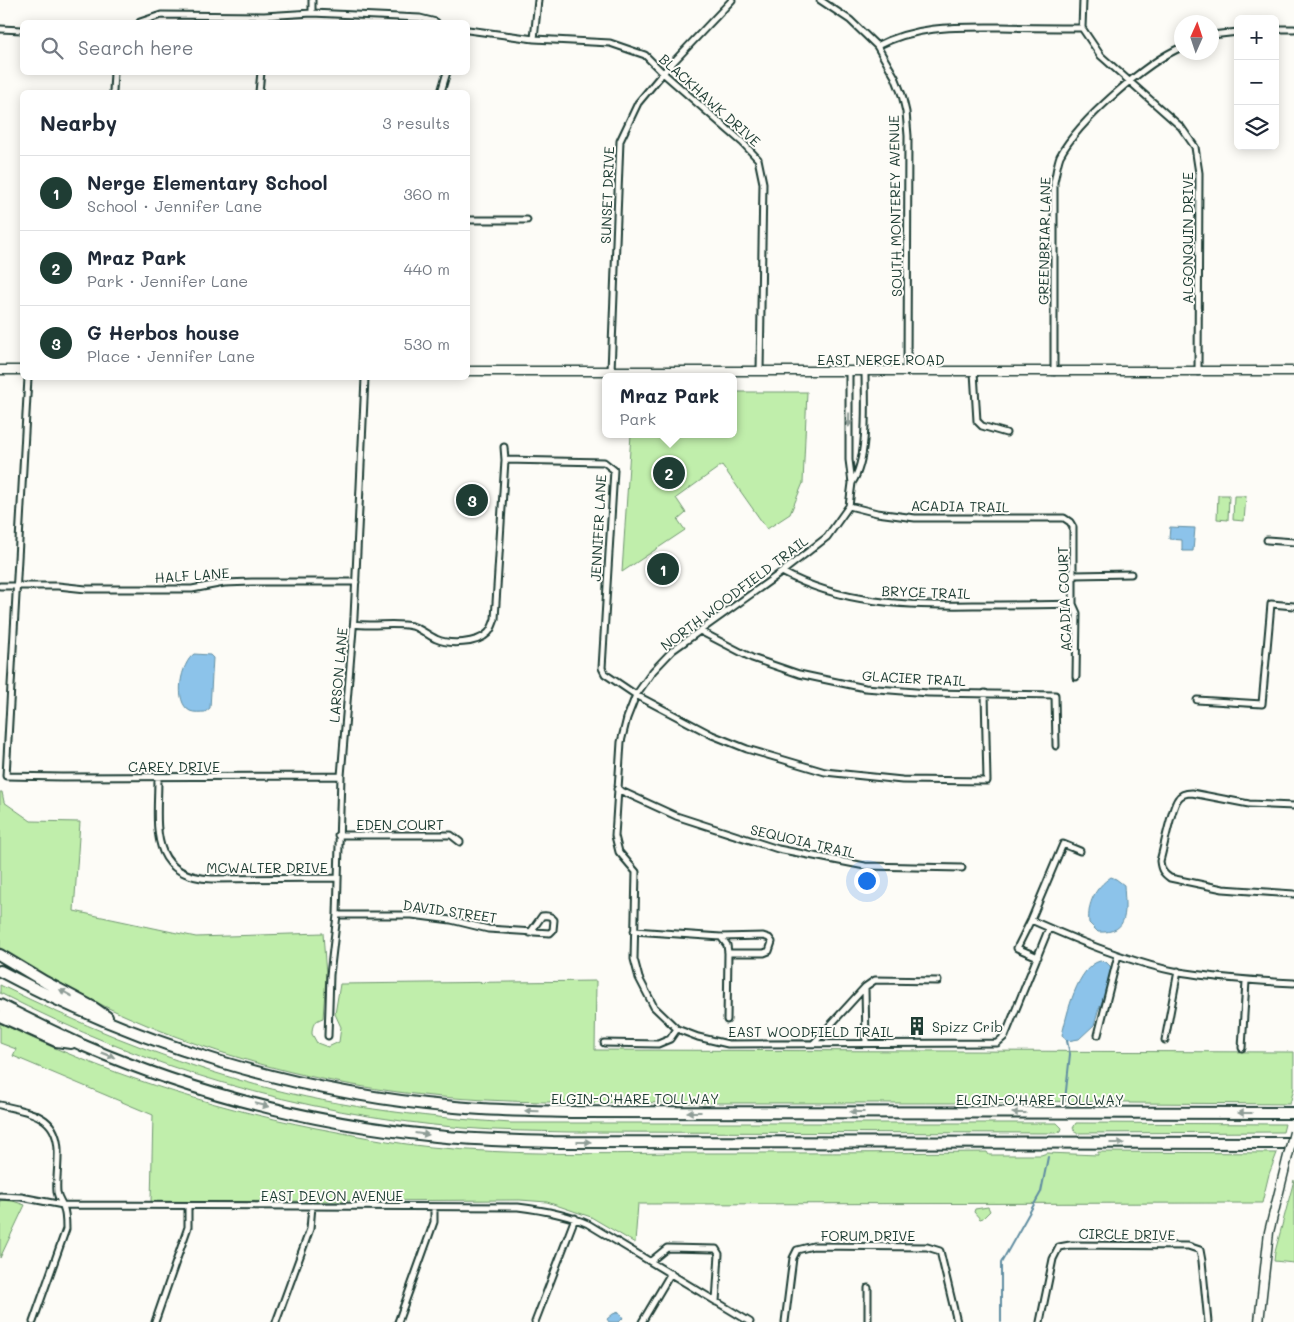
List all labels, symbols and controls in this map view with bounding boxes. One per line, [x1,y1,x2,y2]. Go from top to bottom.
north arrow [1174,15,1219,60]
map controls [1234,15,1279,150]
button: + [1234,15,1279,60]
search box [20,20,470,75]
icon: search [38,34,66,62]
text: Search here [78,35,194,60]
street label: BLACKHAWK DRIVE [655,49,765,151]
button: − [1234,60,1279,105]
button: layers [1234,105,1279,150]
text: Nearby [40,109,117,136]
text: 3 results [382,112,450,133]
street label: SOUTH MONTEREY AVENUE [884,115,906,297]
street label: SUNSET DRIVE [596,146,618,244]
text: Nerge Elementary School [87,170,328,195]
street label: ALGONQUIN DRIVE [1178,172,1197,304]
street label: GREENBRIAR LANE [1033,177,1055,305]
text: 1 [52,183,60,204]
text: 360 m [403,183,450,204]
text: School · Jennifer Lane [87,195,262,216]
text: Mraz Park [87,245,186,270]
text: 2 [52,258,60,279]
text: 440 m [403,258,450,279]
text: Park · Jennifer Lane [87,270,248,291]
text: G Herbos house [87,320,239,345]
text: 3 [51,333,61,354]
text: 530 m [404,333,450,354]
text: Place · Jennifer Lane [87,345,255,366]
street label: EAST NERGE ROAD [817,350,945,369]
popup [602,373,737,438]
text: Mraz Park [620,383,719,408]
text: Park [620,408,656,429]
one-way arrow [845,412,853,428]
pin: 2 [653,454,685,492]
street label: JENNIFER LANE [586,474,610,582]
pin: 3 [456,481,488,519]
street label: ACADIA TRAIL [911,496,1010,516]
street label: NORTH WOODFIELD TRAIL [656,531,812,655]
street label: ACADIA COURT [1053,546,1075,652]
pin: 1 [647,550,679,588]
street label: HALF LANE [154,563,230,587]
street label: BRYCE TRAIL [881,581,972,603]
street label: LARSON LANE [324,627,352,723]
street label: GLACIER TRAIL [861,666,967,690]
street label: CAREY DRIVE [128,757,220,776]
street label: EDEN COURT [356,815,444,834]
street label: SEQUOIA TRAIL [748,820,858,862]
street label: MCWALTER DRIVE [206,858,328,877]
your location [854,868,880,894]
street label: DAVID STREET [402,895,499,927]
one-way arrow [58,989,73,997]
building icon: Spizz Crib [906,1015,928,1037]
place label: Spizz Crib [932,1017,1003,1036]
street label: EAST WOODFIELD TRAIL [728,1022,894,1041]
one-way arrow [101,1051,116,1059]
street label: ELGIN-O'HARE TOLLWAY [551,1089,719,1108]
street label: ELGIN-O'HARE TOLLWAY [956,1090,1124,1109]
one-way arrow [255,1101,270,1109]
one-way arrow [524,1107,540,1115]
one-way arrow [686,1108,702,1116]
one-way arrow [849,1108,865,1116]
one-way arrow [1011,1109,1027,1117]
one-way arrow [1237,1109,1253,1117]
one-way arrow [414,1130,430,1138]
one-way arrow [576,1138,592,1146]
one-way arrow [1109,1139,1125,1147]
street label: EAST DEVON AVENUE [261,1186,403,1205]
street label: CIRCLE DRIVE [1078,1224,1176,1244]
street label: FORUM DRIVE [821,1226,915,1245]

